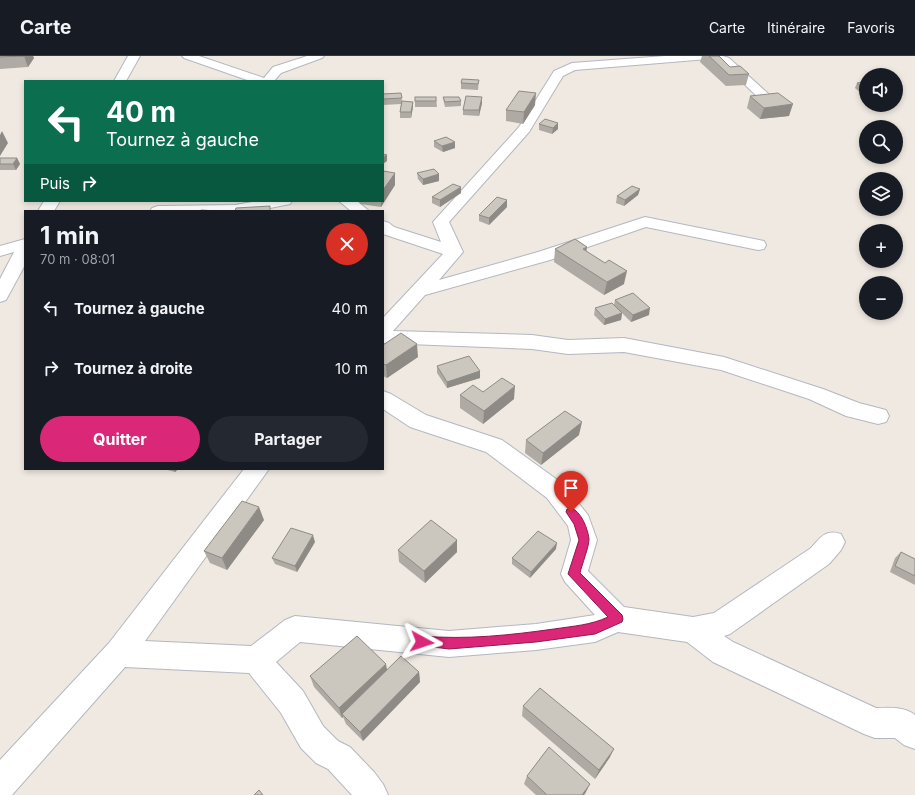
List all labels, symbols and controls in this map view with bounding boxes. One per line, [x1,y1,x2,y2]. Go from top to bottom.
text: Carte [20,16,71,39]
text: Carte [709,19,745,36]
text: Itinéraire [767,19,825,36]
text: Favoris [847,19,895,36]
map controls [859,68,903,320]
button: sound [859,68,903,112]
text: 40 m [106,95,176,129]
icon: left [40,96,92,148]
button: search [859,120,903,164]
text: Tournez à gauche [106,129,259,150]
icon: right [78,172,100,194]
button: layers [859,172,903,216]
text: Puis [40,174,70,193]
text: 1 min [40,221,99,250]
button: close [326,223,368,265]
button: + [859,224,903,268]
text: 70 m · 08:01 [40,251,115,267]
button: − [859,276,903,320]
icon: left [40,297,62,319]
text: Tournez à gauche [74,299,205,318]
text: 40 m [331,299,368,318]
icon: right [40,357,62,379]
text: Tournez à droite [74,359,193,378]
text: 10 m [335,359,368,378]
button: Quitter [40,416,200,462]
button: Partager [208,416,368,462]
pin [554,471,588,512]
icon: arrive [560,477,582,499]
position arrow [401,621,443,663]

